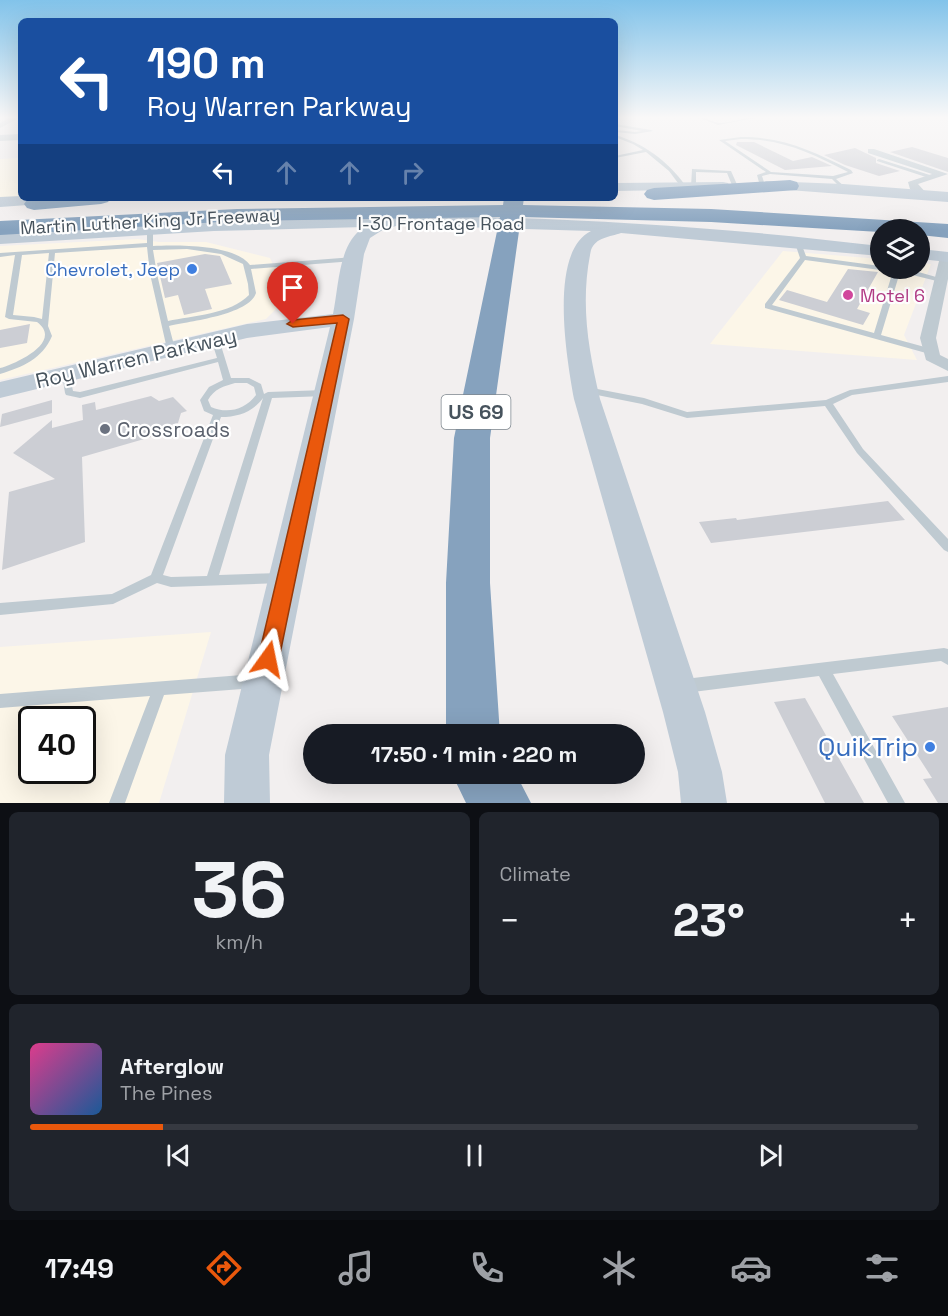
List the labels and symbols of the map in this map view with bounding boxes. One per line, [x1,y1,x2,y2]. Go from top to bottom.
street label: Martin Luther King Jr Freeway [19,203,281,239]
street label: I-30 Frontage Road [357,212,525,235]
place label: Chevrolet, Jeep [45,258,180,281]
marker: Chevrolet, Jeep [185,262,199,276]
pin [267,262,318,324]
place label: Motel 6 [860,284,925,307]
marker: Motel 6 [841,288,855,302]
street label: Roy Warren Parkway [33,322,239,394]
road number: US 69 [442,395,510,429]
place label: Crossroads [117,416,230,443]
marker: Crossroads [98,422,112,436]
position arrow [236,627,300,691]
speed limit sign: 40 [18,706,96,784]
place label: QuikTrip [818,730,918,764]
marker: QuikTrip [923,740,937,754]

